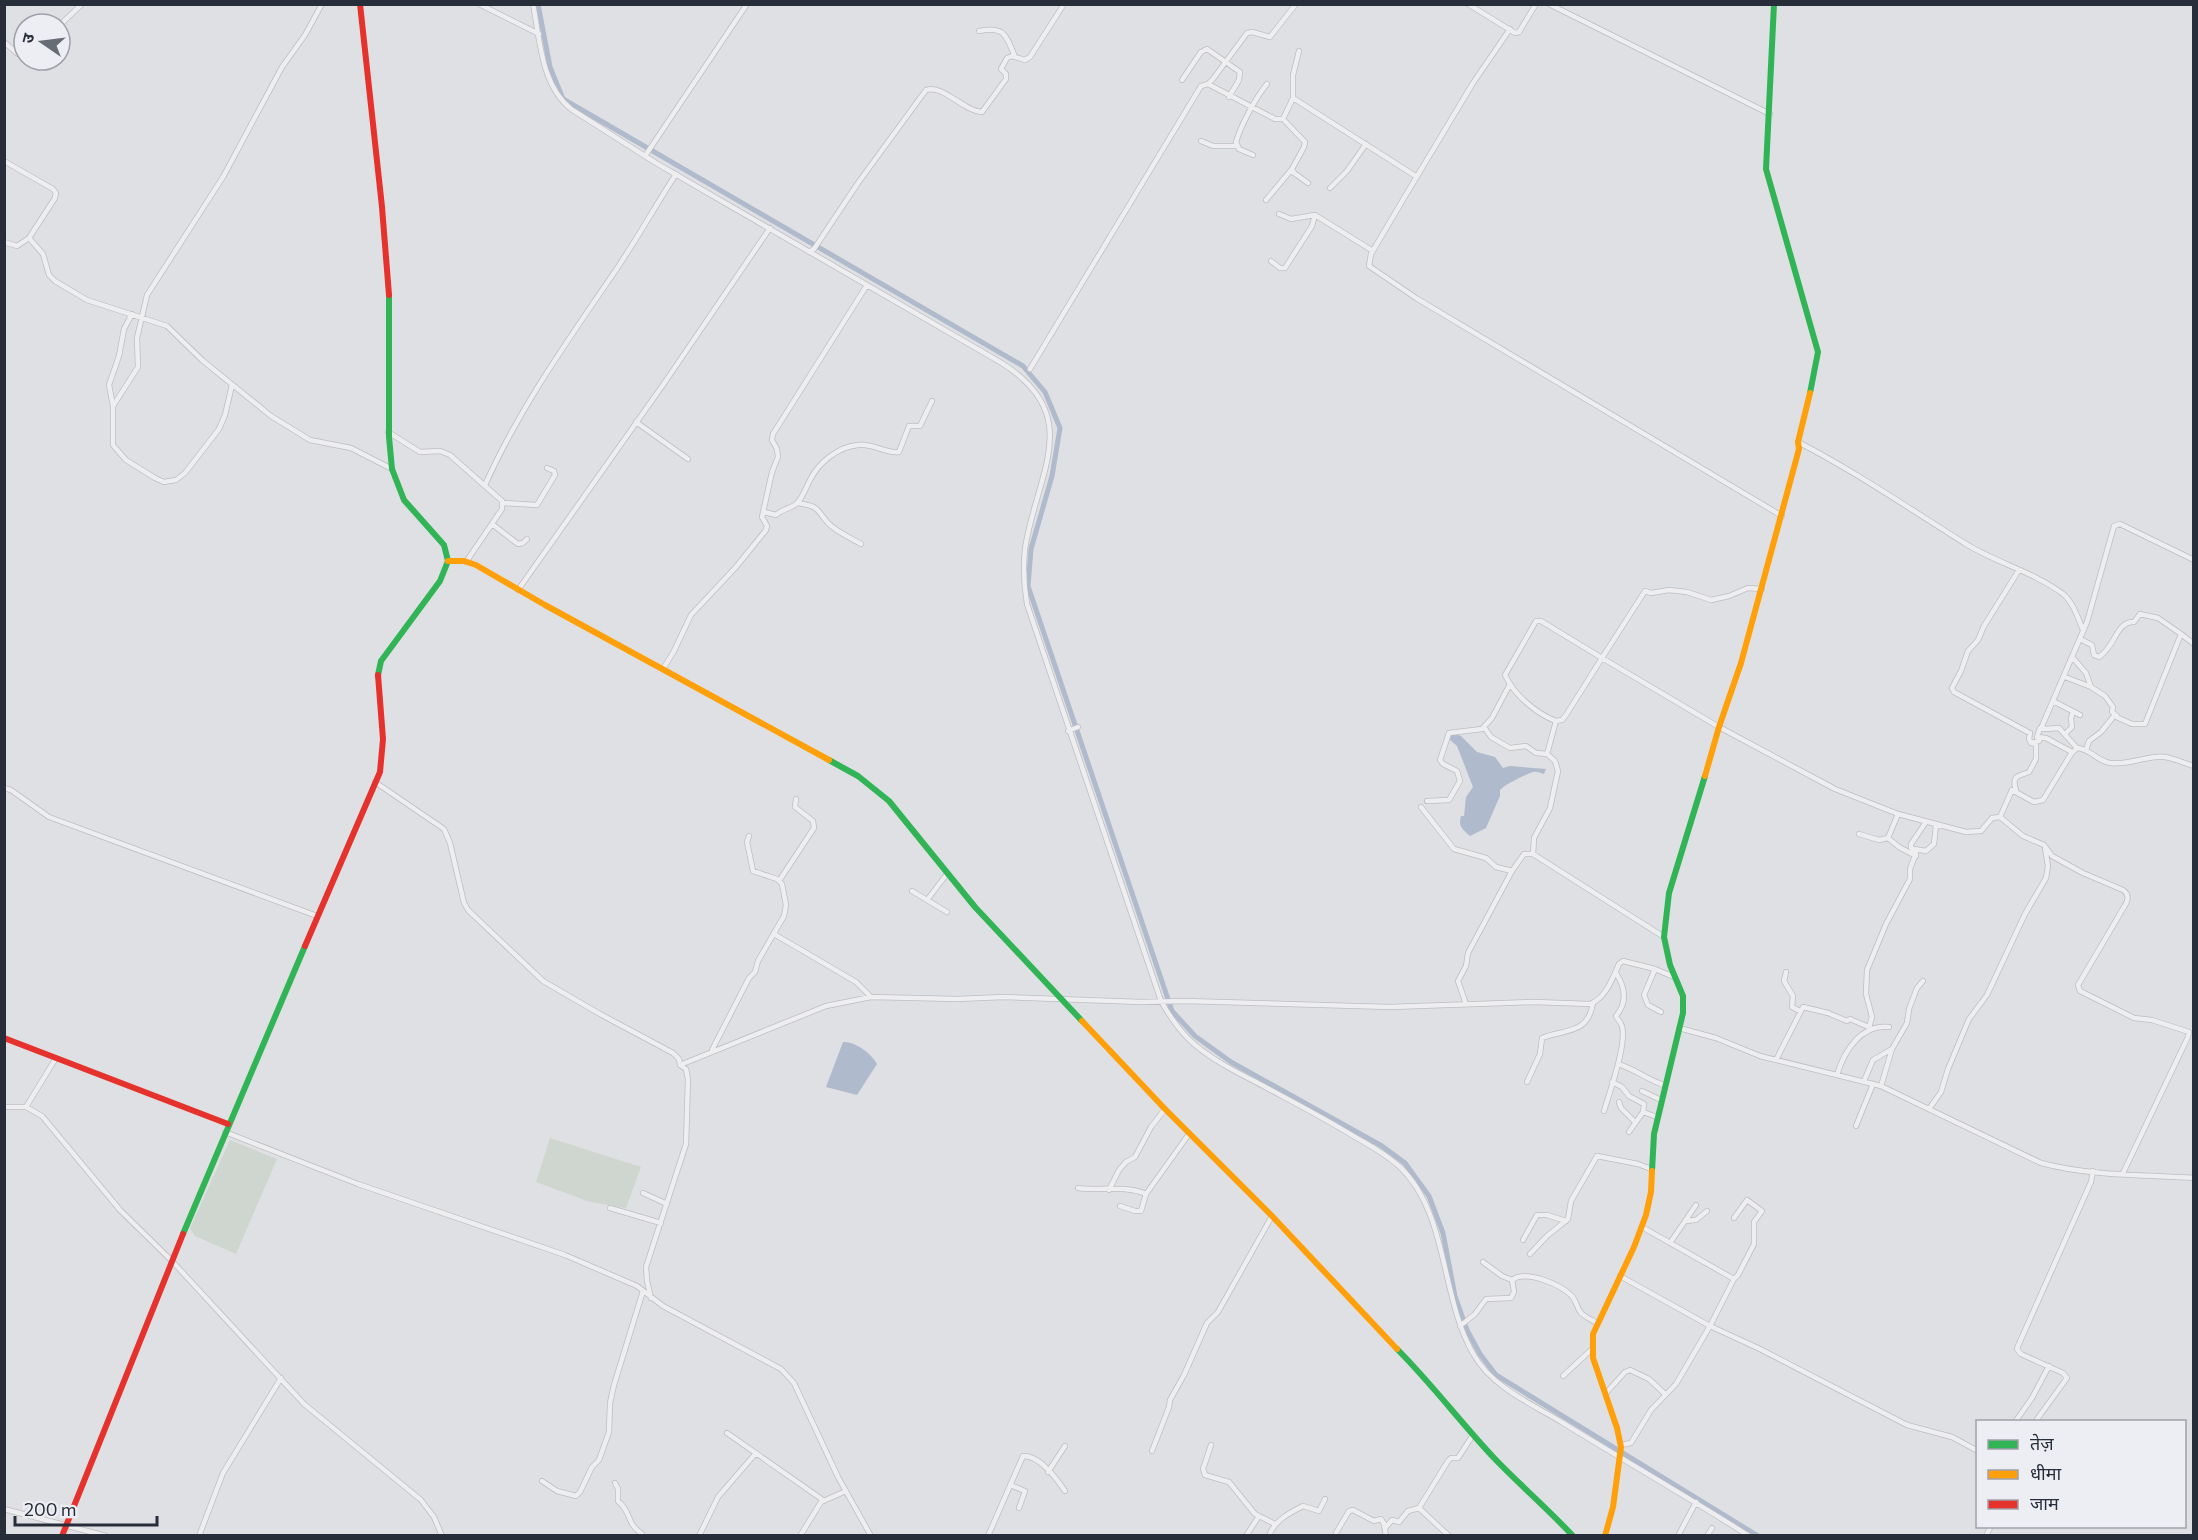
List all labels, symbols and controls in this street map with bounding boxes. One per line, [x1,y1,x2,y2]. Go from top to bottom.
north arrow [12,12,72,72]
text: उ [17,31,37,45]
legend [1976,1420,2186,1528]
text: तेज़ [2030,1432,2054,1454]
text: धीमा [2030,1462,2061,1484]
scale bar [15,1489,158,1527]
text: जाम [2030,1492,2060,1514]
text: 200 m [24,1498,77,1520]

